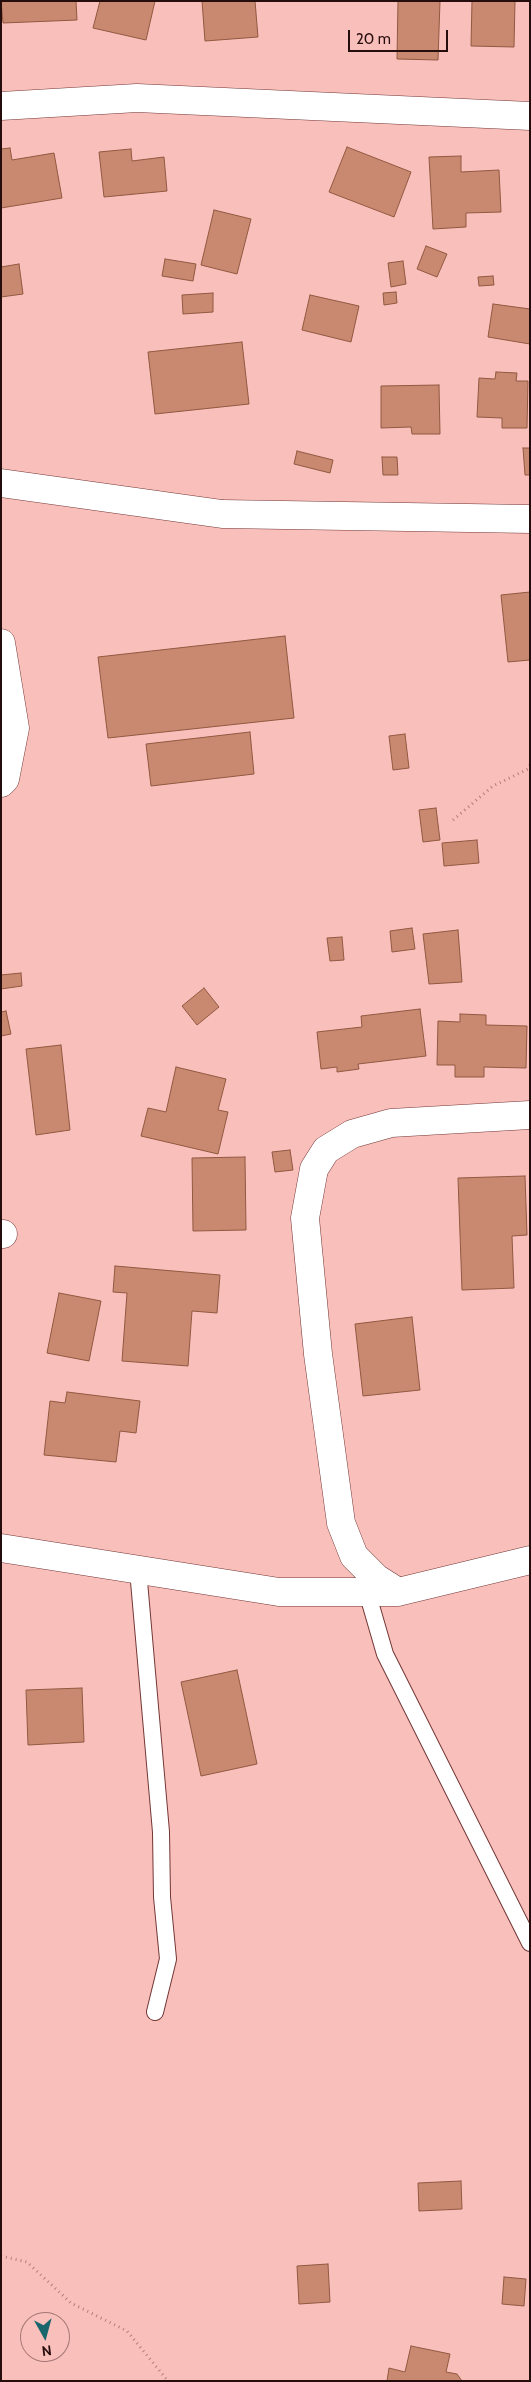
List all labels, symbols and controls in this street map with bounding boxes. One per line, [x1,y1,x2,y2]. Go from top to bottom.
scale bar [351,20,451,52]
text: 20 m [356,30,391,48]
north arrow [20,2312,70,2362]
text: N [41,2341,53,2360]

